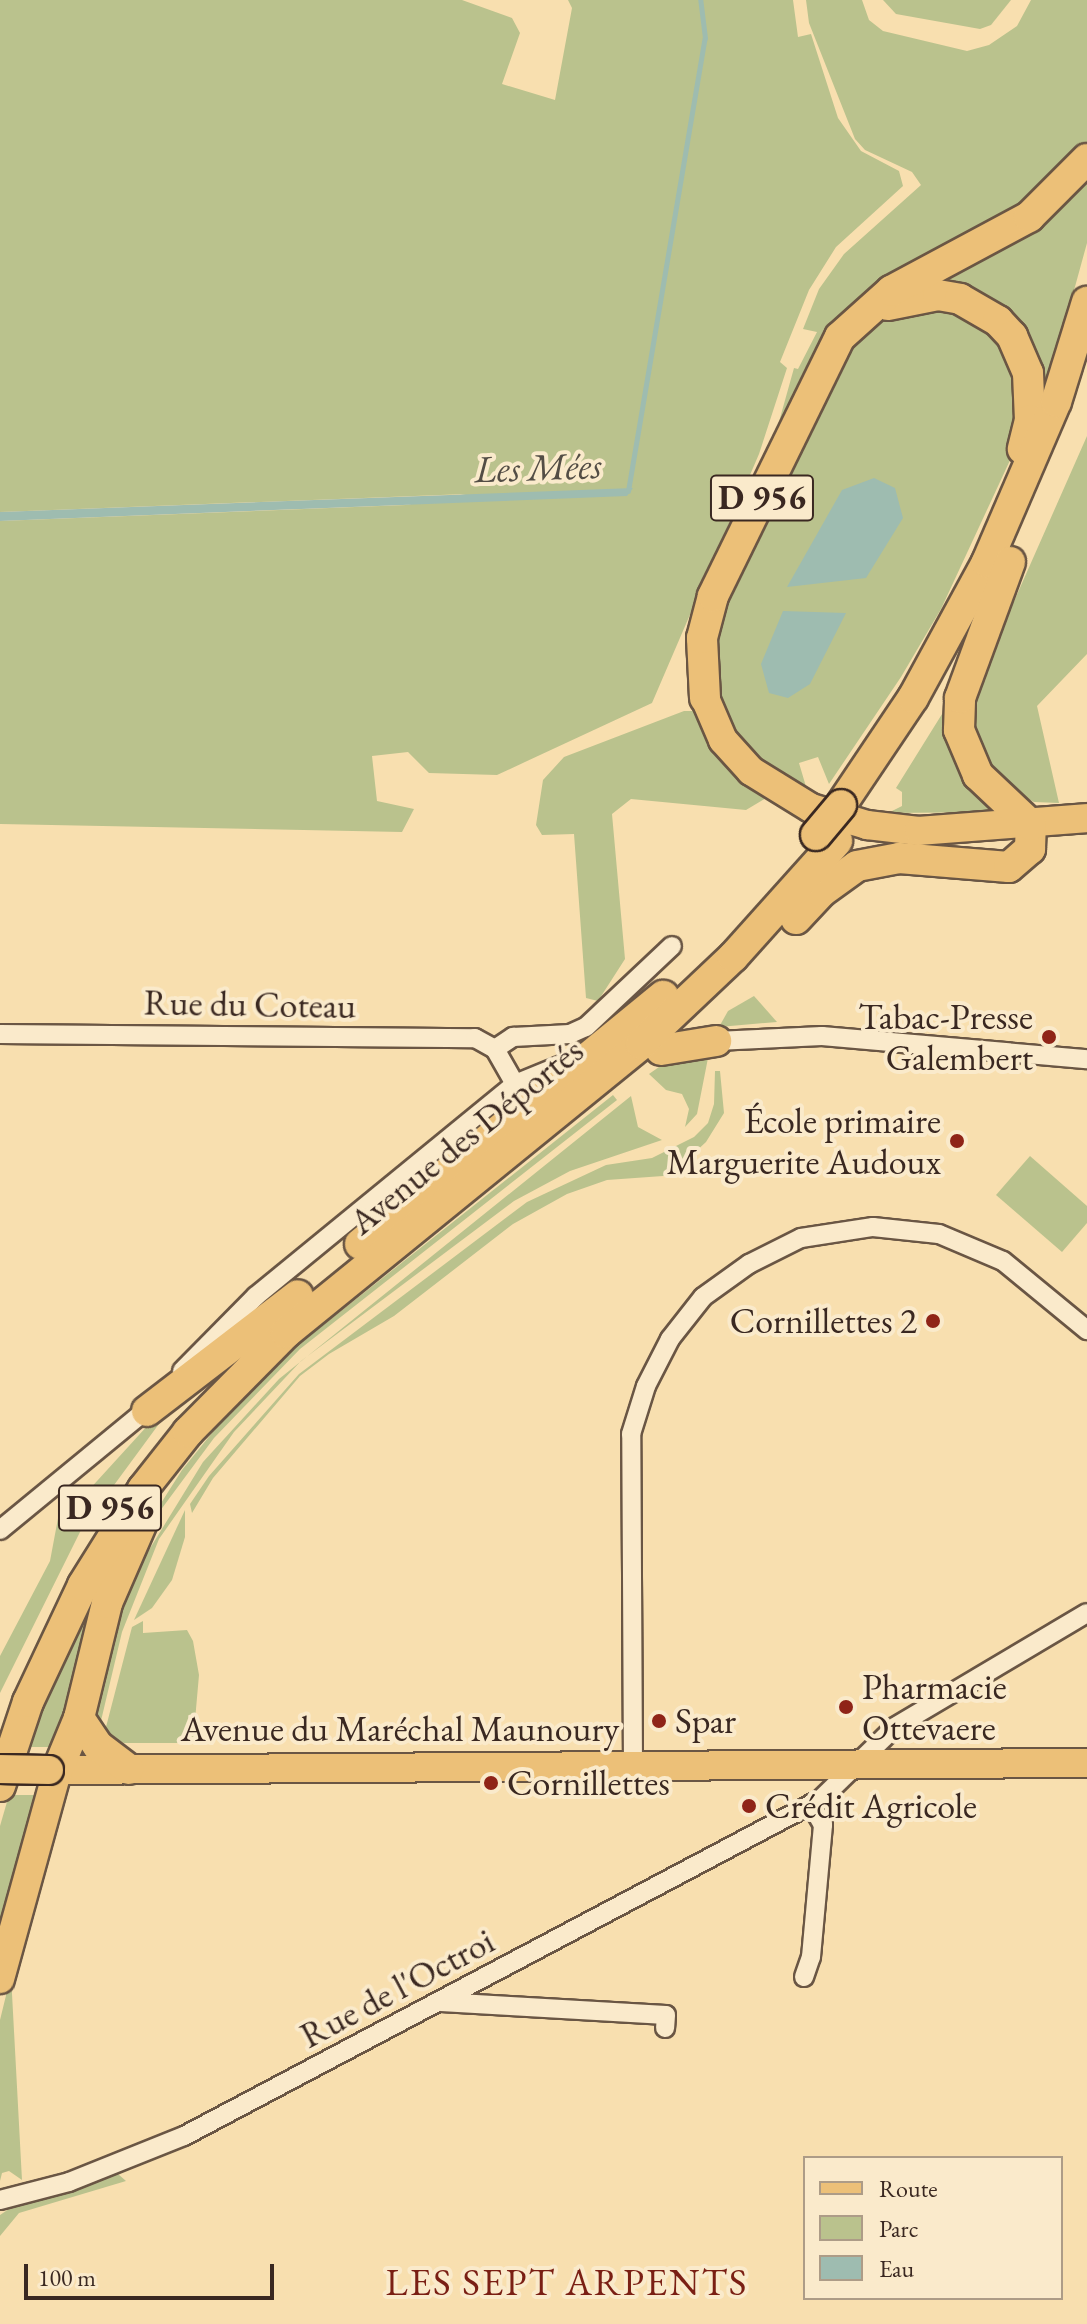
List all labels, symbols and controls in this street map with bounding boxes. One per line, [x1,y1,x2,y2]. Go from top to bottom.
water label: Les Mées [474,442,602,492]
road number: D 956 [708,468,816,528]
street label: Rue du Coteau [143,981,357,1027]
place label: Tabac-Presse Galembert [858,994,1033,1079]
marker: Tabac-Presse Galembert [1040,1028,1058,1046]
street label: Avenue des Déportés [340,1029,592,1243]
place label: École primaire Marguerite Audoux [666,1098,941,1183]
marker: École primaire Marguerite Audoux [948,1132,966,1150]
place label: Cornillettes 2 [730,1299,917,1343]
marker: Cornillettes 2 [924,1312,942,1330]
road number: D 956 [56,1478,164,1538]
place label: Pharmacie Ottevaere [862,1664,1007,1749]
marker: Pharmacie Ottevaere [837,1698,855,1716]
place label: Spar [675,1699,736,1743]
street label: Avenue du Maréchal Maunoury [181,1707,619,1751]
marker: Spar [650,1712,668,1730]
place label: Cornillettes [507,1761,670,1805]
marker: Cornillettes [482,1774,500,1792]
place label: Crédit Agricole [765,1784,977,1828]
marker: Crédit Agricole [740,1797,758,1815]
street label: Rue de l'Octroi [293,1919,501,2057]
legend [803,2156,1063,2300]
text: Route [879,2173,938,2204]
text: Parc [879,2213,918,2244]
scale bar [28,2248,278,2298]
text: Eau [879,2253,914,2284]
district label: LES SEPT ARPENTS [385,2259,749,2305]
text: 100 m [38,2262,96,2293]

